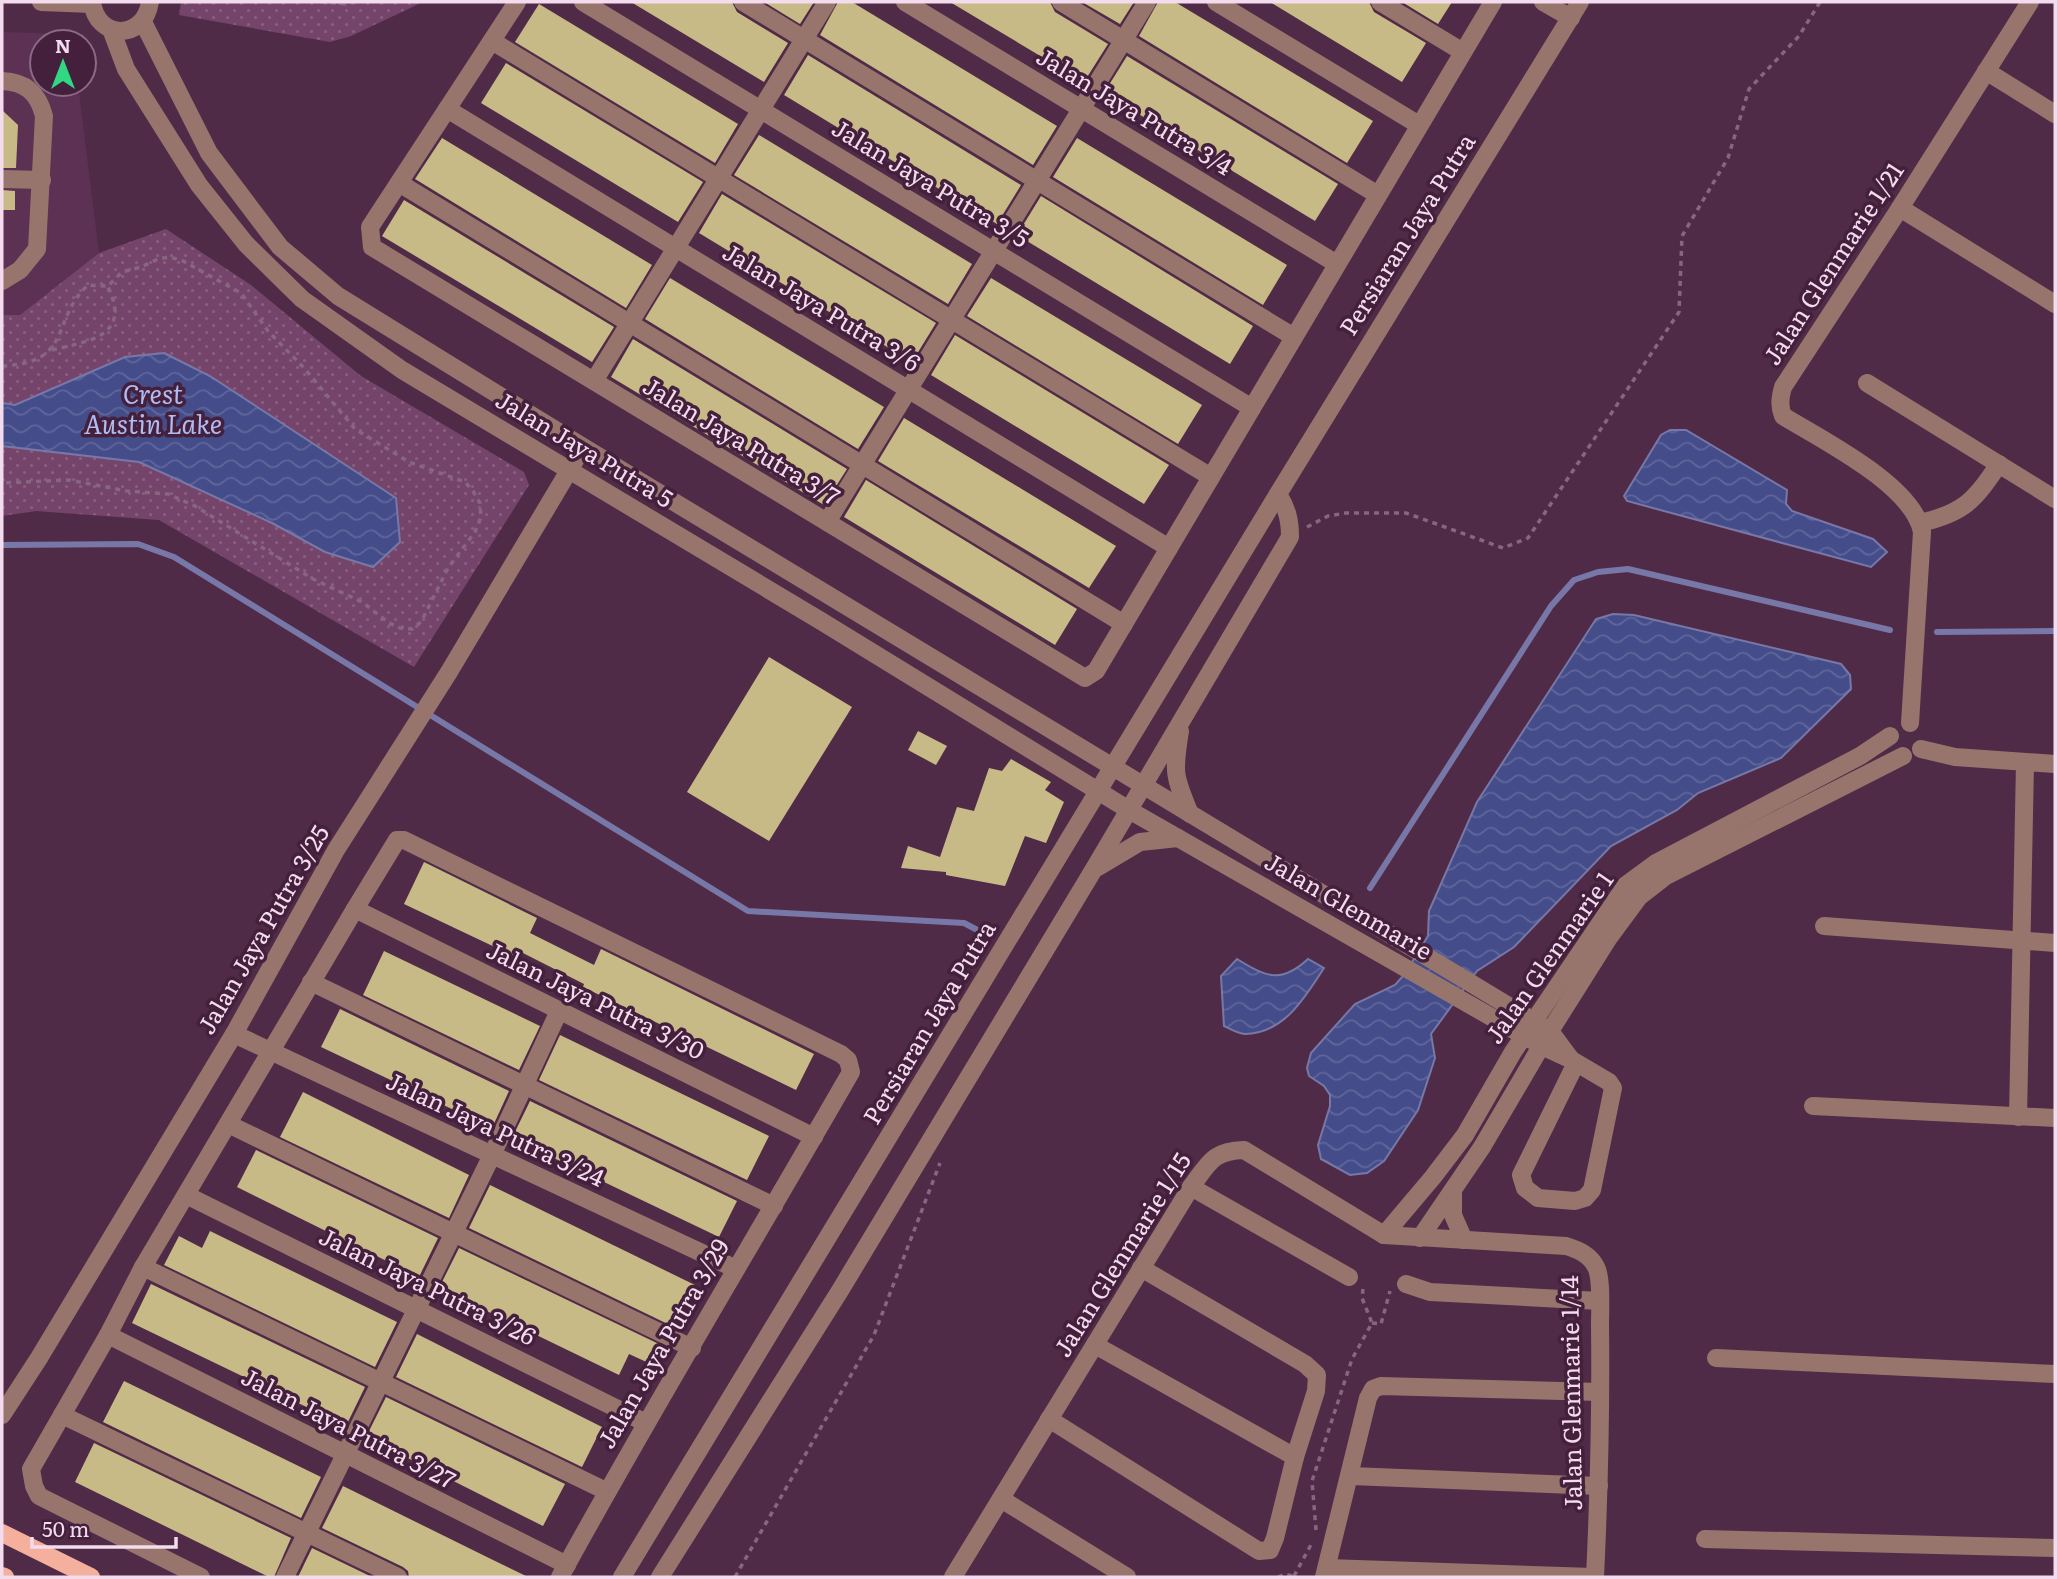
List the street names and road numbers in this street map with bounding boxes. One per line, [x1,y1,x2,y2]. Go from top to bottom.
street label: Jalan Jaya Putra 3/4 [1031,37,1240,182]
street label: Jalan Jaya Putra 3/5 [826,109,1036,255]
street label: Persiaran Jaya Putra [1330,126,1482,341]
street label: Jalan Glenmarie 1/21 [1753,154,1911,371]
street label: Jalan Jaya Putra 3/6 [717,233,928,379]
street label: Jalan Jaya Putra 3/7 [637,367,847,513]
street label: Jalan Jaya Putra 5 [490,381,681,515]
street label: Jalan Jaya Putra 3/25 [188,818,336,1040]
street label: Jalan Glenmarie [1259,843,1440,967]
street label: Jalan Glenmarie 1 [1475,863,1621,1050]
street label: Persiaran Jaya Putra [853,913,1003,1130]
street label: Jalan Jaya Putra 3/30 [481,931,711,1067]
street label: Jalan Jaya Putra 3/24 [381,1062,611,1194]
street label: Jalan Glenmarie 1/15 [1044,1145,1198,1363]
street label: Jalan Jaya Putra 3/26 [314,1217,542,1352]
street label: Jalan Jaya Putra 3/29 [587,1231,736,1454]
street label: Jalan Glenmarie 1/14 [1550,1275,1589,1511]
street label: Jalan Jaya Putra 3/27 [236,1358,462,1496]

